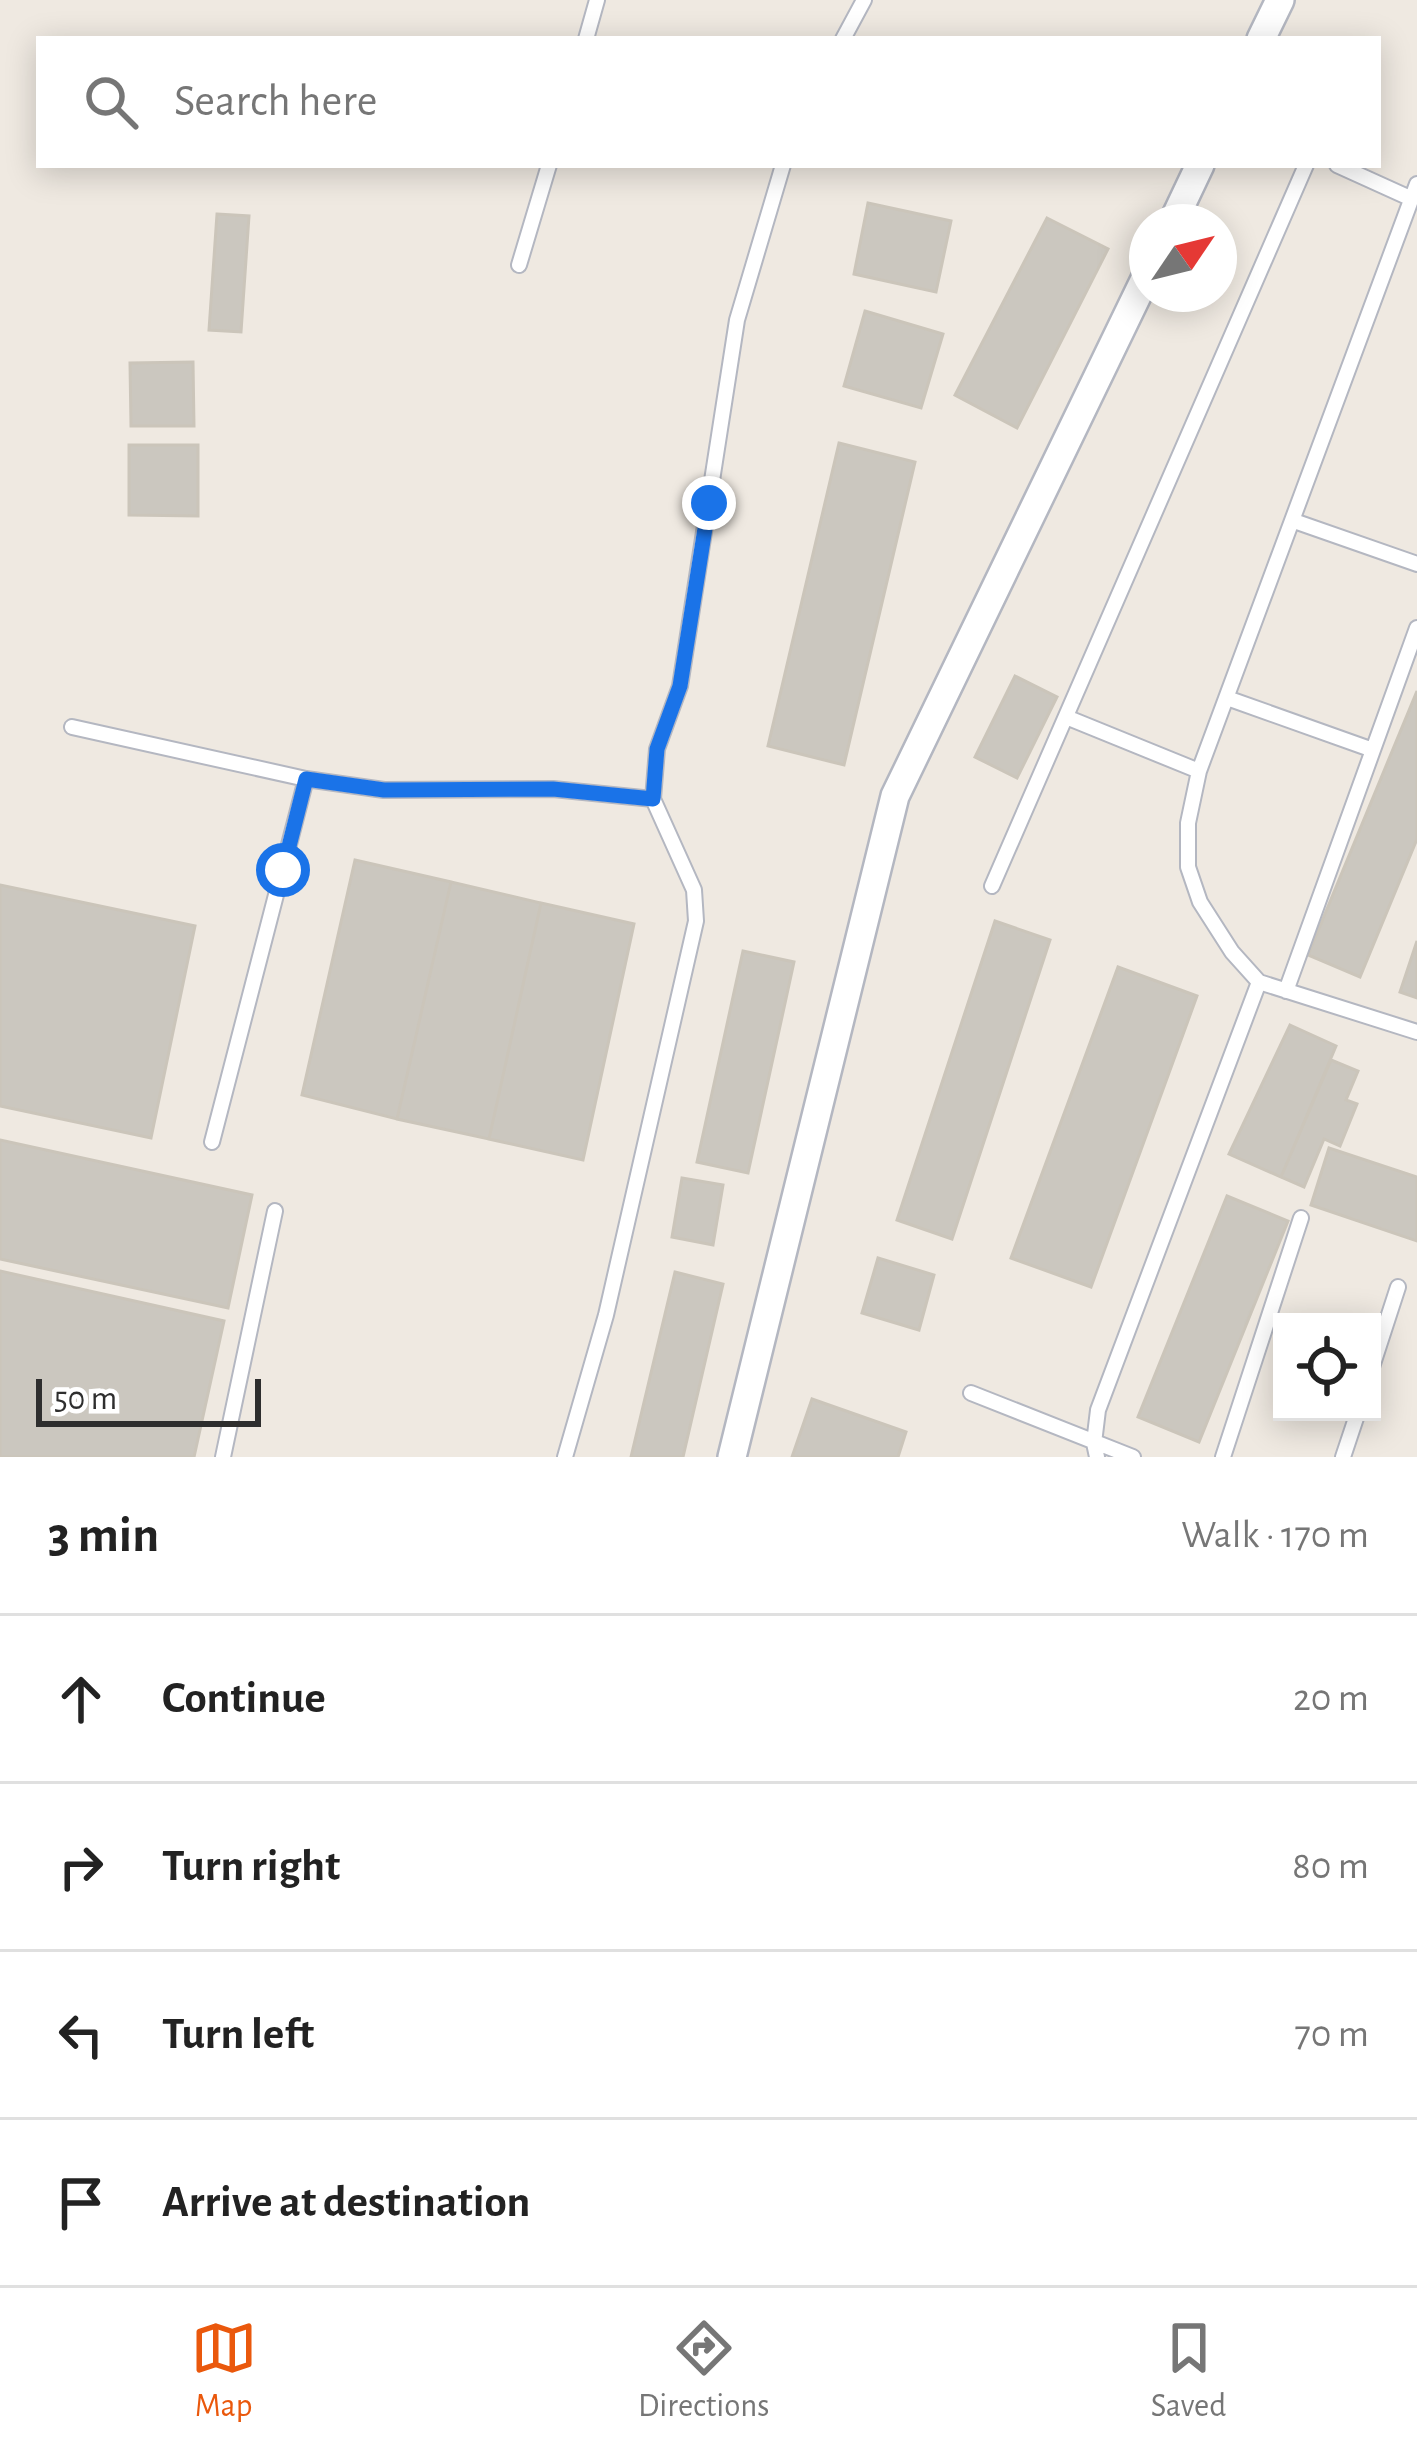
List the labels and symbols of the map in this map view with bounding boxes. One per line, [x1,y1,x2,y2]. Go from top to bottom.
north arrow [1129,204,1237,312]
route end [682,476,736,530]
route start [256,843,310,897]
scale bar [36,1373,261,1426]

